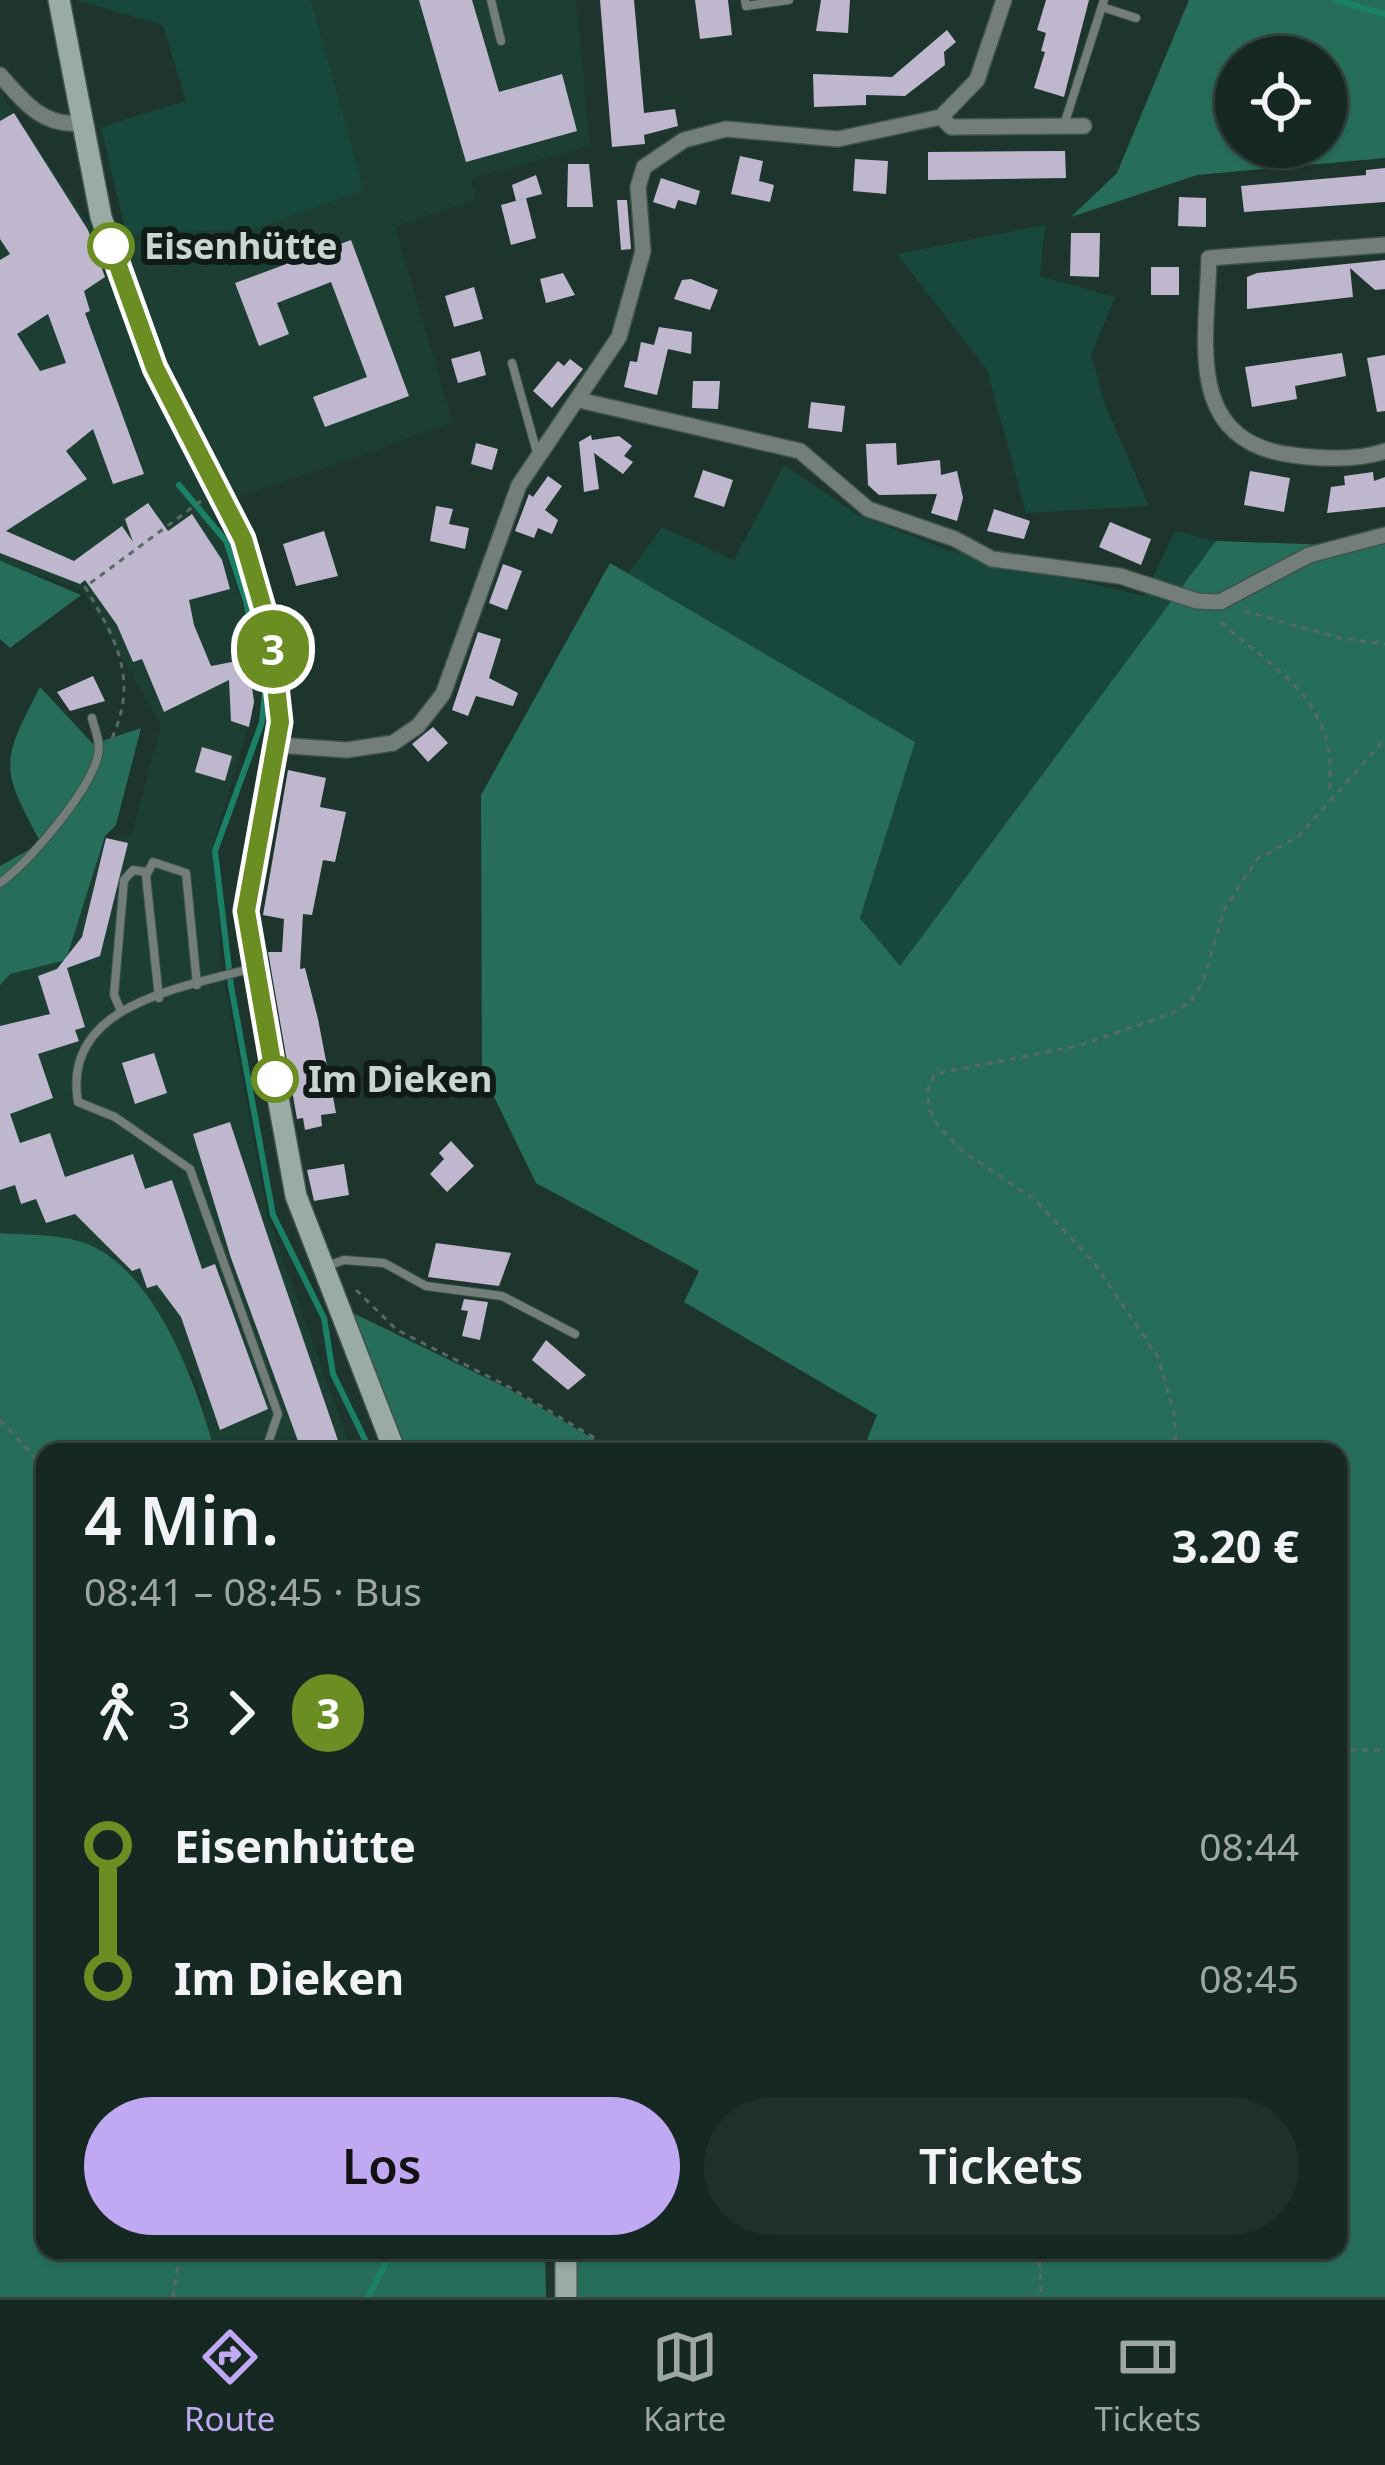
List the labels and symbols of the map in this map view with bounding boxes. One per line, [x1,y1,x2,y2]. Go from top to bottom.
place label: Eisenhütte [144,221,337,270]
marker: Eisenhütte [89,224,133,268]
line badge: 3 [234,610,312,688]
place label: Im Dieken [308,1054,492,1103]
marker: Im Dieken [253,1057,297,1101]

